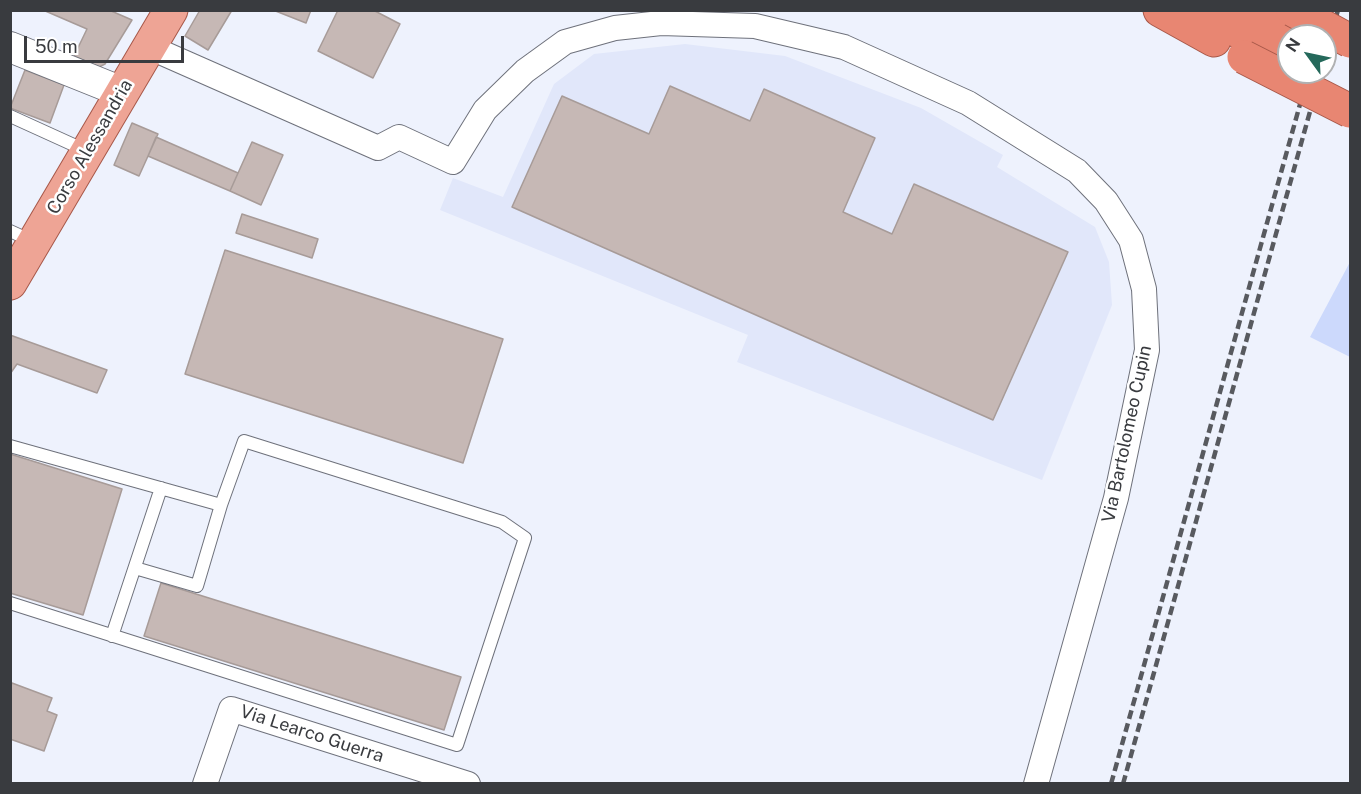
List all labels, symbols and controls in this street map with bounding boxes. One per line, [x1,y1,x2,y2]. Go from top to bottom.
scale bar [27,24,188,62]
north arrow [1277,24,1337,84]
text: N [1282,35,1305,55]
text: 50 m [35,36,78,57]
street label: Corso Alessandria [43,76,137,218]
street label: Via Bartolomeo Cupin [1098,343,1156,525]
street label: Via Learco Guerra [237,701,387,767]

